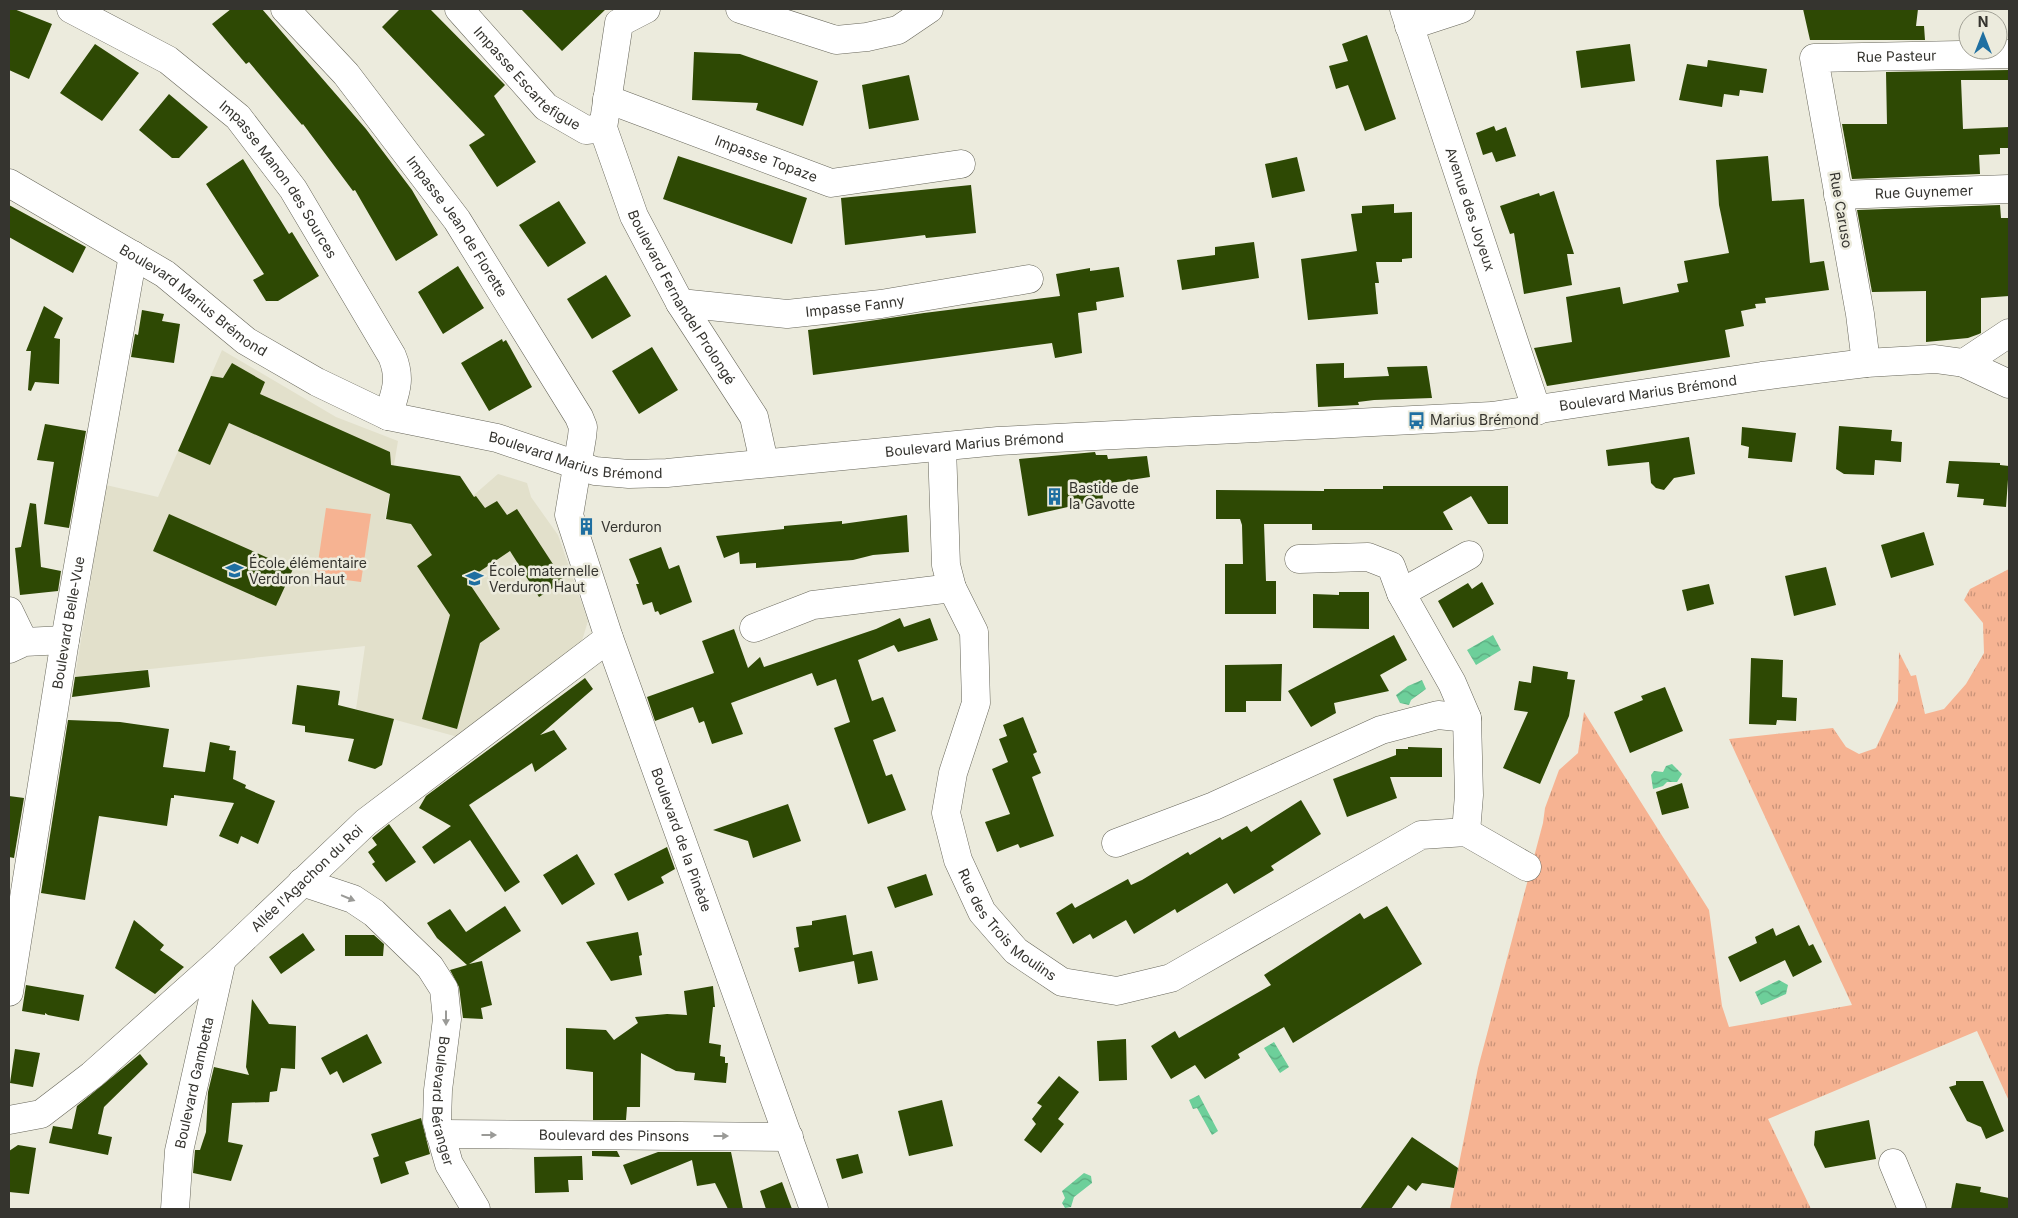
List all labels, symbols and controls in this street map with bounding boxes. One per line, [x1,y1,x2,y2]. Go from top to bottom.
north arrow [1958,10,2008,60]
text: N [1978,13,1988,30]
street label: Impasse Escartefigue [471,23,584,133]
street label: Rue Pasteur [1856,46,1937,65]
street label: Impasse Manon des Sources [216,96,341,261]
street label: Impasse Topaze [713,131,820,185]
street label: Avenue des Joyeux [1442,145,1499,273]
street label: Impasse Jean de Florette [403,153,511,300]
street label: Rue Caruso [1826,171,1857,249]
street label: Rue Guynemer [1875,181,1973,202]
street label: Boulevard Fernandel Prolongé [625,208,740,387]
street label: Boulevard Marius Brémond [117,240,270,359]
street label: Impasse Fanny [805,291,906,320]
street label: Boulevard Marius Brémond [1558,371,1738,414]
bus stop icon: Marius Brémond [1406,410,1426,430]
place label: Marius Brémond [1430,411,1539,428]
street label: Boulevard Marius Brémond [487,428,663,482]
street label: Boulevard Marius Brémond [884,429,1064,460]
place label: Bastide de la Gavotte [1069,479,1139,512]
building icon: Bastide de la Gavotte [1045,486,1065,506]
building icon: Verduron [577,517,597,537]
place label: Verduron [601,518,662,535]
place label: École élémentaire Verduron Haut [249,554,367,587]
street label: Boulevard Belle-Vue [48,555,88,690]
school or university icon: École élémentaire Verduron Haut [225,561,245,581]
place label: École maternelle Verduron Haut [489,562,599,595]
school or university icon: École maternelle Verduron Haut [465,569,485,589]
street label: Boulevard de la Pinède [648,765,716,914]
street label: Allée l'Agachon du Roi [247,821,366,935]
street label: Rue des Trois Moulins [955,866,1060,984]
one-way arrow [341,895,355,903]
one-way arrow [442,1010,450,1026]
street label: Boulevard Gambetta [171,1015,217,1150]
street label: Boulevard Béranger [429,1035,458,1167]
street label: Boulevard des Pinsons [539,1126,689,1144]
one-way arrow [481,1131,497,1139]
one-way arrow [714,1132,730,1140]

